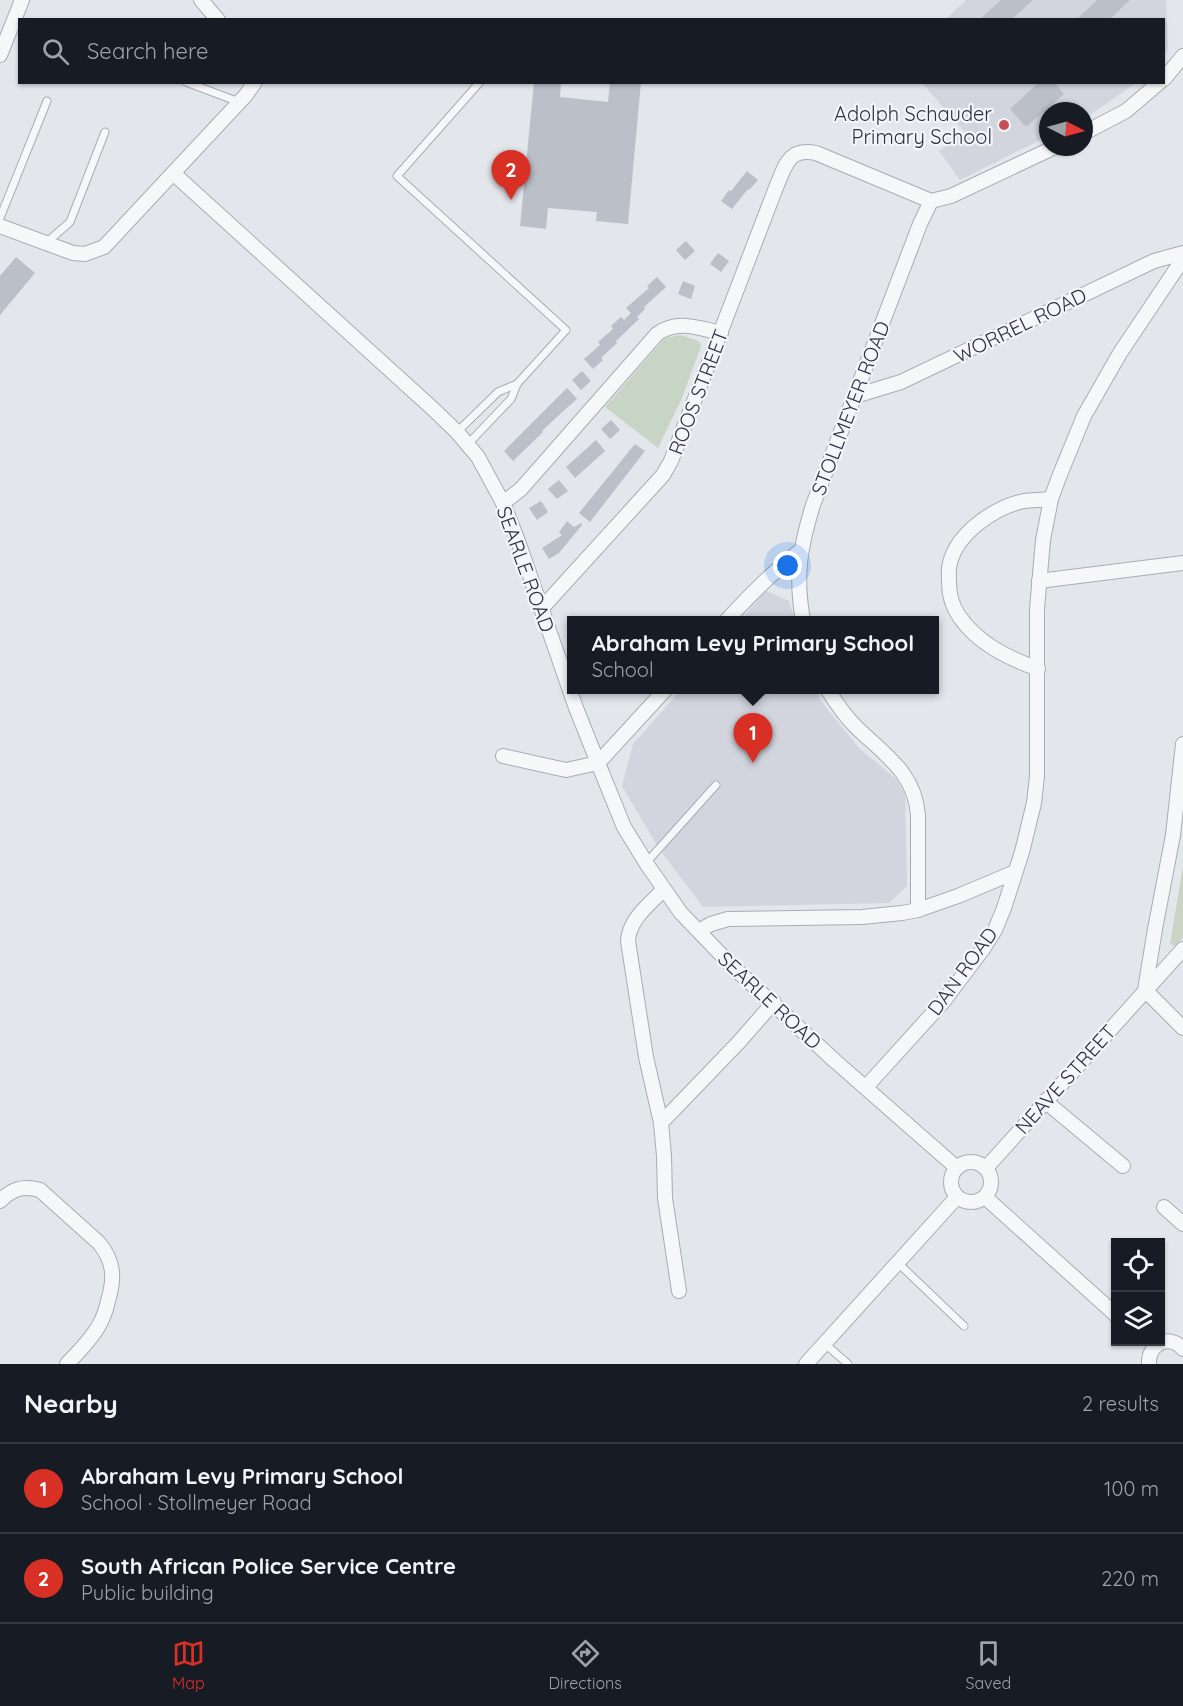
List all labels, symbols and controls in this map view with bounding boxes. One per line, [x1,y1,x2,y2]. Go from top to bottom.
search box [18,18,1165,84]
icon: search [39,35,72,68]
text: Search here [87,37,208,65]
place label: Adolph Schauder Primary School [834,101,992,149]
north arrow [1039,102,1093,156]
marker: Adolph Schauder Primary School [997,118,1011,132]
pin: 2 [492,150,530,200]
street label: WORREL ROAD [950,282,1090,368]
street label: STOLLMEYER ROAD [805,317,895,499]
street label: ROOS STREET [663,326,733,458]
street label: SEARLE ROAD [492,503,560,635]
your location [773,551,802,580]
popup [567,616,939,694]
text: Abraham Levy Primary School [592,629,914,657]
text: School [592,657,654,682]
pin: 1 [734,714,772,763]
street label: DAN ROAD [922,922,1002,1020]
street label: SEARLE ROAD [713,946,827,1054]
street label: NEAVE STREET [1009,1019,1121,1139]
map controls [1111,1238,1165,1346]
button: locate [1111,1238,1165,1292]
button: layers [1111,1292,1165,1346]
text: Nearby [24,1387,118,1420]
text: 2 results [1082,1391,1159,1416]
text: Abraham Levy Primary School [81,1462,403,1490]
text: 1 [40,1476,47,1501]
text: 100 m [1104,1476,1159,1501]
text: School · Stollmeyer Road [81,1490,312,1515]
text: South African Police Service Centre [81,1552,456,1580]
text: 2 [38,1566,49,1591]
text: 220 m [1101,1566,1159,1591]
text: Public building [81,1580,214,1605]
tab: Map [172,1637,205,1693]
tab: Directions [549,1637,622,1693]
tab: Saved [966,1637,1011,1693]

